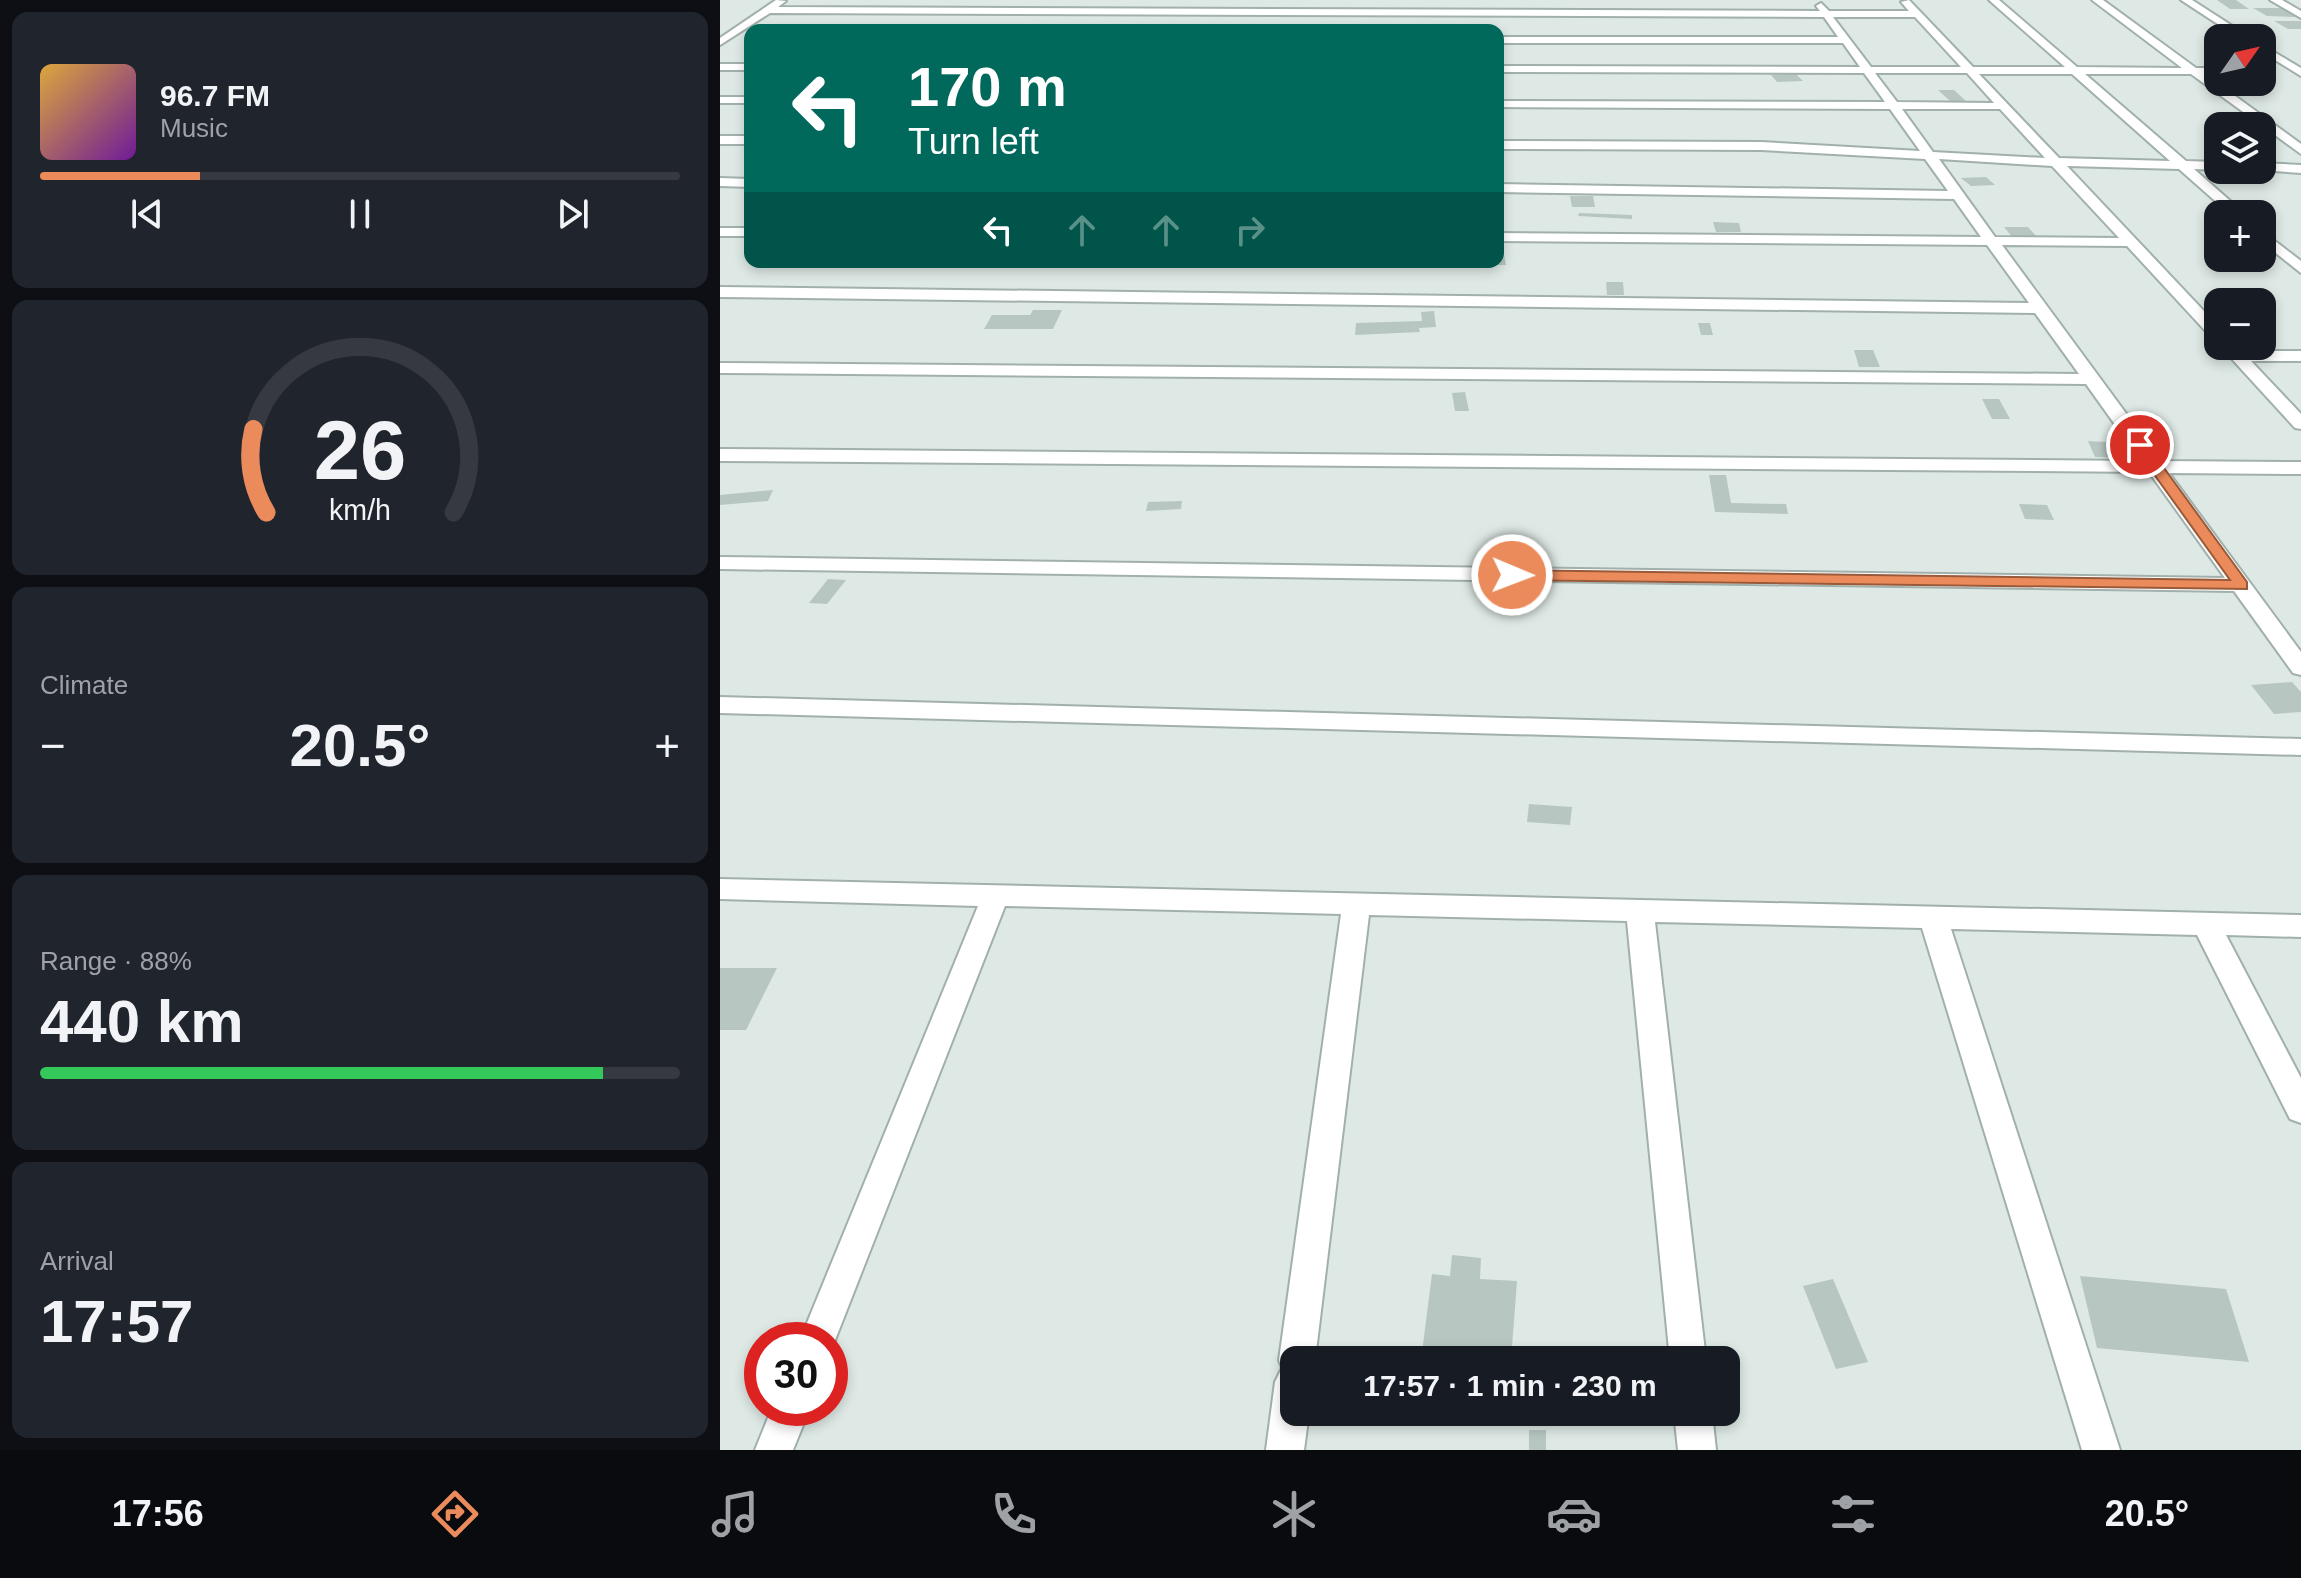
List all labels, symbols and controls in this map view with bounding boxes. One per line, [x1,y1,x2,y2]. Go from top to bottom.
north arrow [2204,24,2276,96]
map controls [2204,24,2276,360]
text: 170 m [908,55,1067,118]
icon: left [776,56,880,160]
text: 96.7 FM [160,79,270,112]
button: layers [2204,112,2276,184]
text: Music [160,113,228,143]
text: Turn left [908,121,1039,162]
icon: previous [125,192,169,236]
icon: pause [338,192,382,236]
icon: next [551,192,595,236]
button: + [2204,200,2276,272]
icon: left [976,208,1020,252]
icon: ahead [1060,208,1104,252]
icon: ahead [1144,208,1188,252]
icon: right [1228,208,1272,252]
button: − [2204,288,2276,360]
text: 26 [314,404,406,497]
pin [2106,411,2174,479]
icon: arrive [2118,423,2162,467]
text: km/h [329,495,391,527]
position arrow [1470,533,1554,617]
text: Climate [40,670,128,700]
text: 20.5° [290,712,430,779]
text: − [40,721,66,770]
text: + [654,721,680,770]
text: Range · 88% [40,946,192,976]
text: 440 km [40,988,244,1055]
text: Arrival [40,1246,114,1276]
text: 17:57 [40,1288,193,1355]
speed limit sign: 30 [744,1322,848,1426]
text: 17:57 · 1 min · 230 m [1363,1369,1657,1402]
icon: directions [427,1486,483,1542]
icon: music [707,1486,763,1542]
icon: phone [986,1486,1042,1542]
icon: climate [1266,1486,1322,1542]
icon: car [1546,1486,1602,1542]
icon: filters [1825,1486,1881,1542]
text: 17:56 [112,1493,204,1534]
text: 20.5° [2105,1493,2189,1534]

